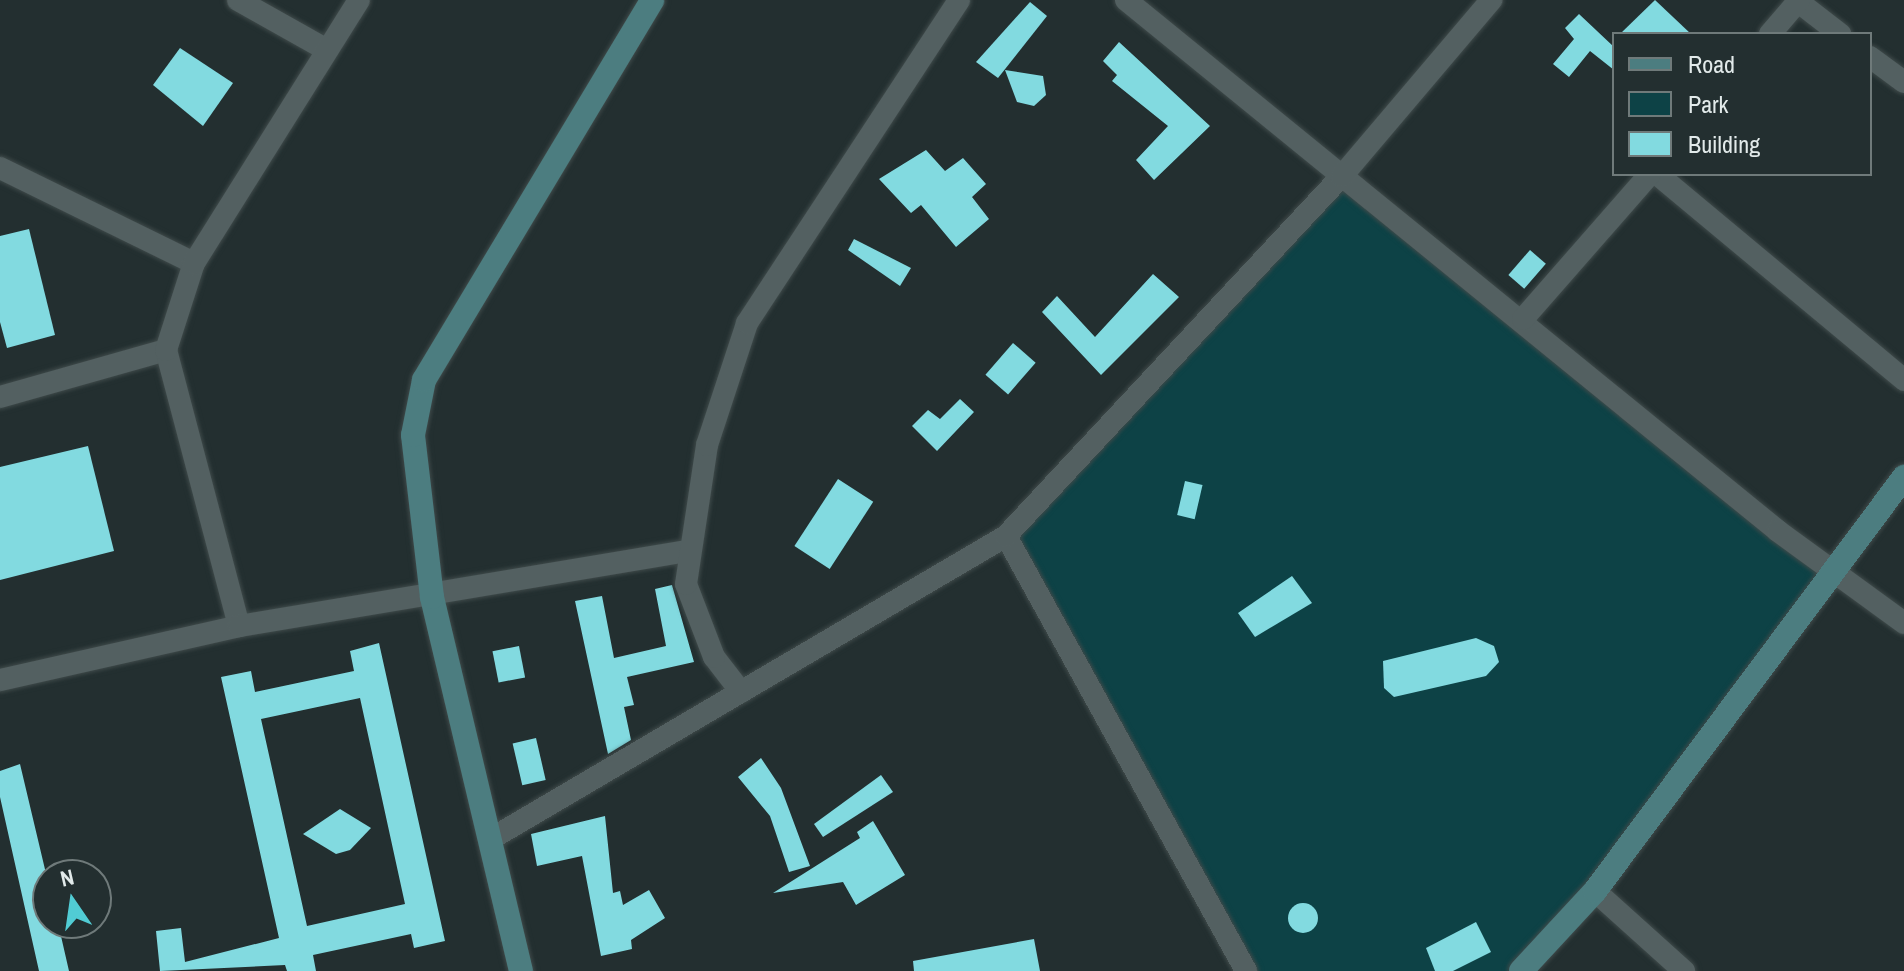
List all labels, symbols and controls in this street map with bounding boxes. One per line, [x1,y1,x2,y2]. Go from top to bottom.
legend [1612,32,1872,176]
text: Road [1688,48,1735,80]
text: Park [1688,88,1728,120]
text: Building [1688,128,1760,160]
north arrow [32,859,112,939]
text: N [57,861,77,894]

